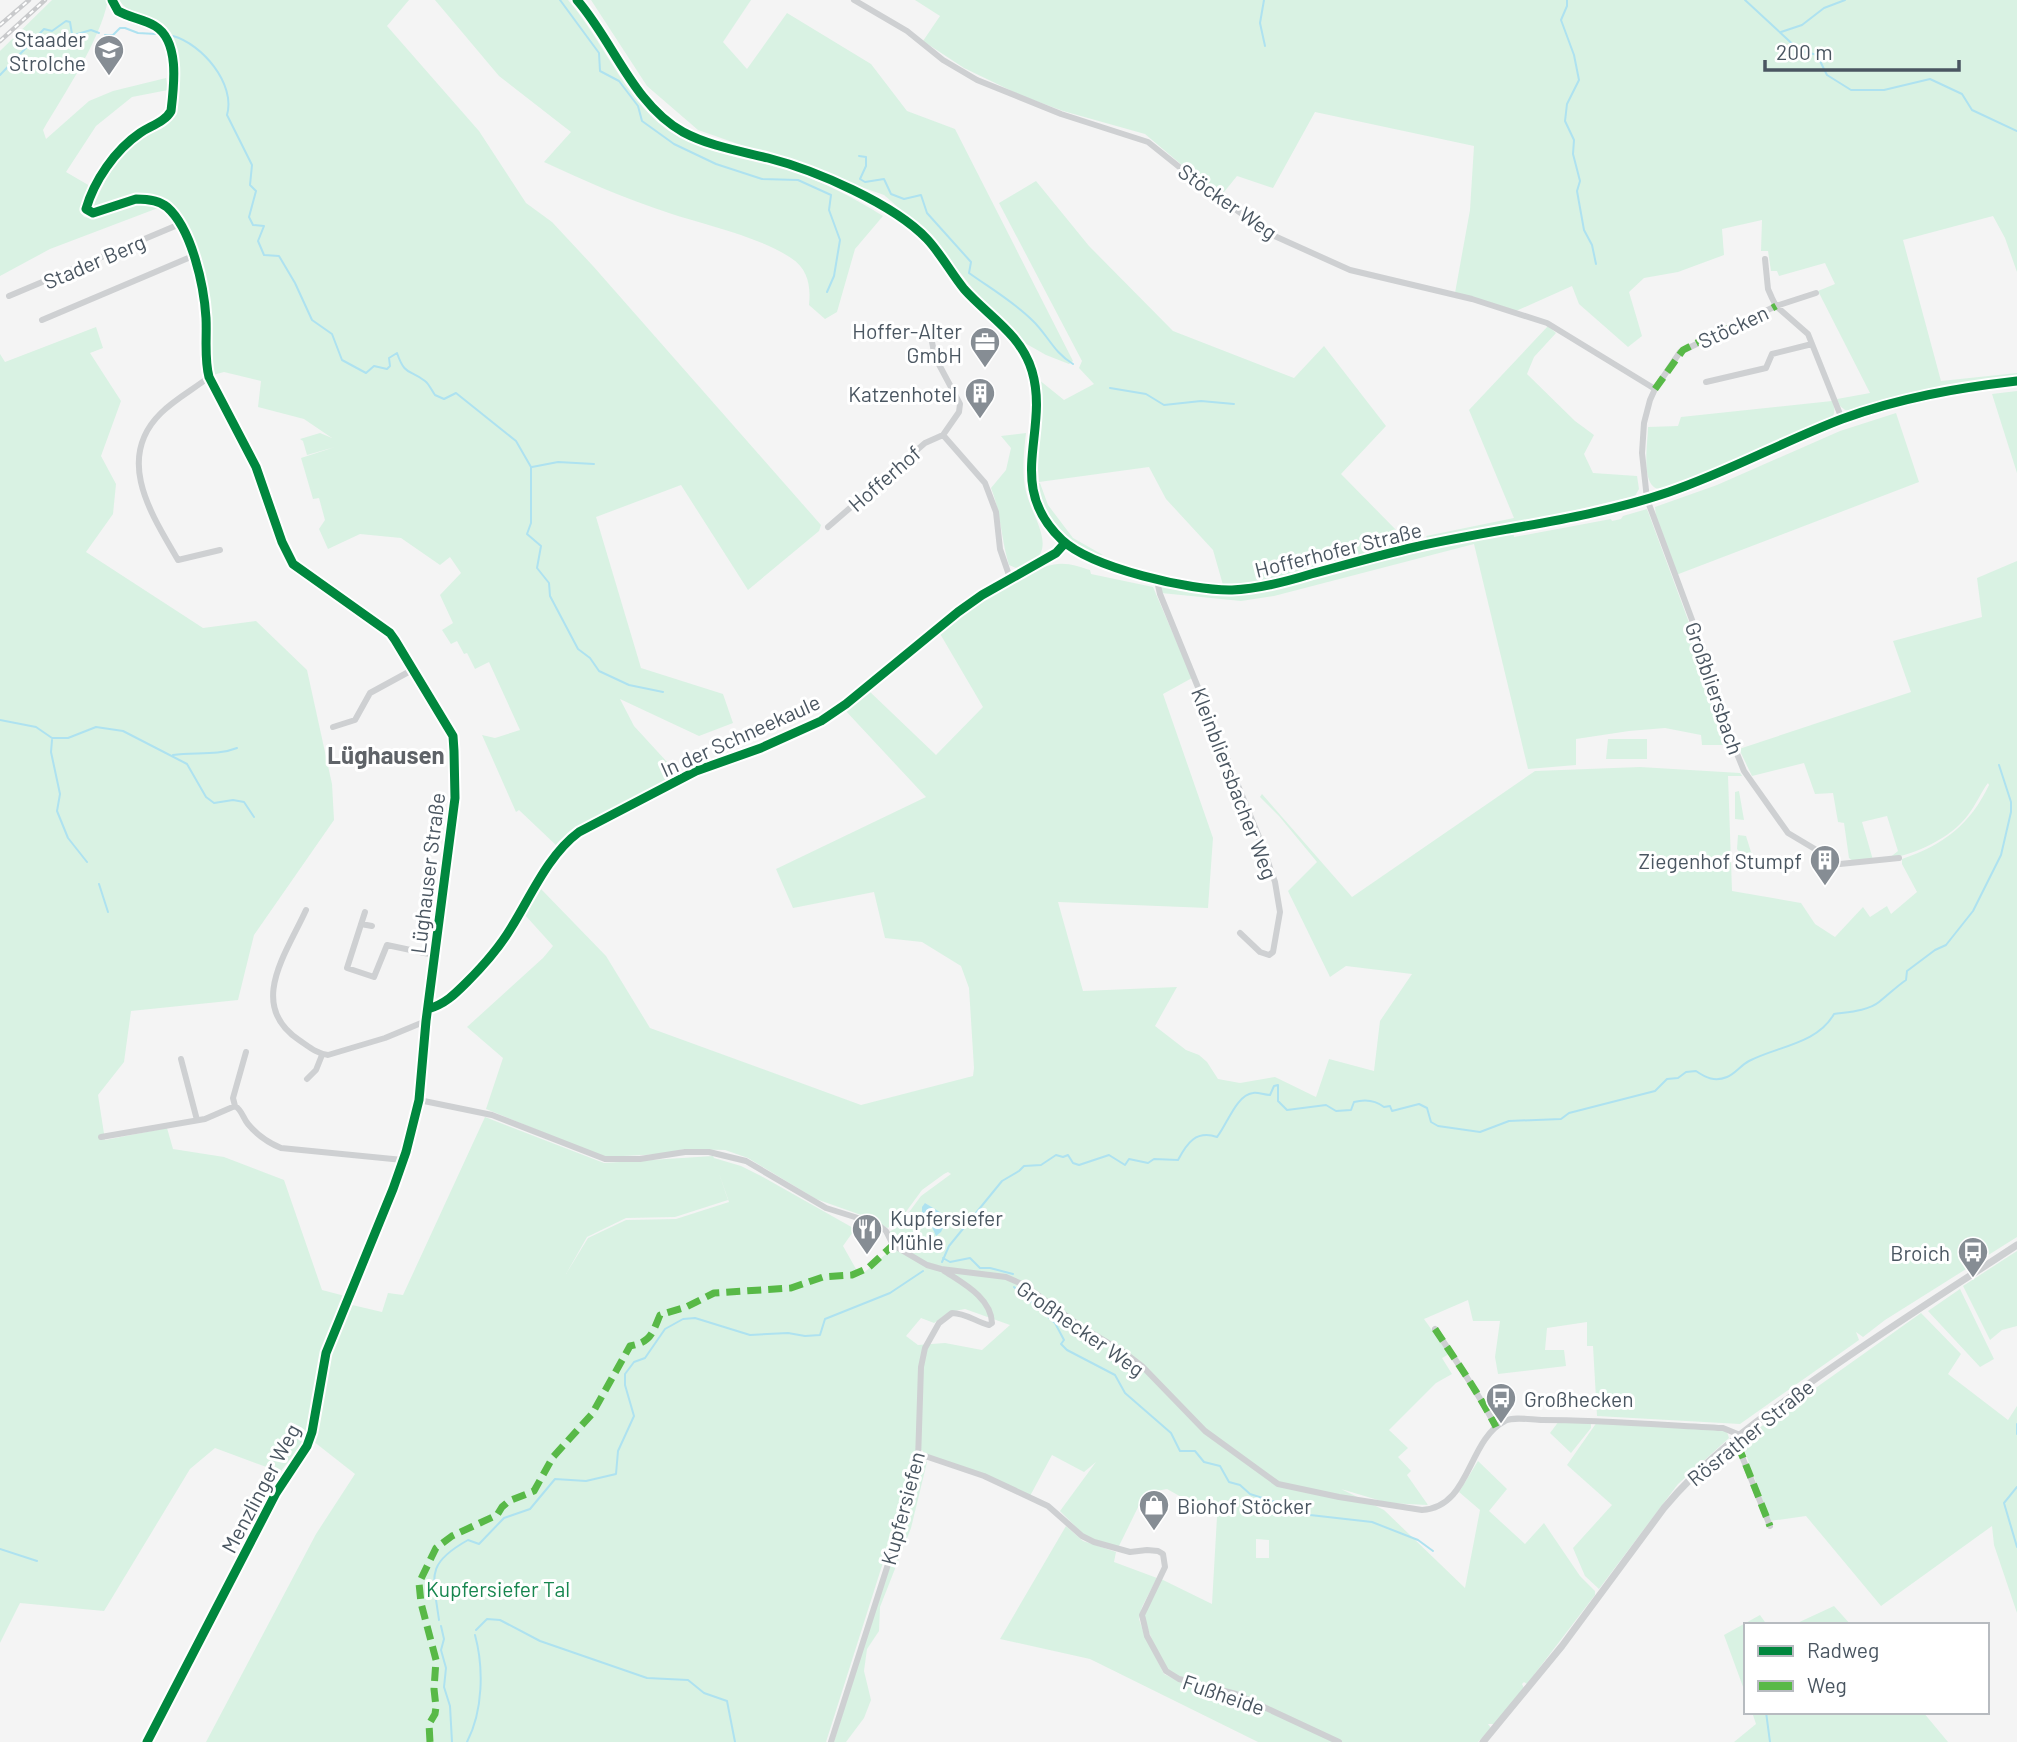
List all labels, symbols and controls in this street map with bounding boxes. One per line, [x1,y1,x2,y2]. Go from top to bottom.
place label: Staader Strolche [9,26,86,75]
scale bar [1765,28,1959,72]
school or university icon: Staader Strolche [92,33,126,77]
text: 200 m [1776,39,1833,64]
street label: Stöcker Weg [1174,158,1282,244]
street label: Stader Berg [39,228,149,294]
street label: Stöcken [1694,299,1772,353]
place label: Hoffer-Alter GmbH [852,318,962,367]
office icon: Hoffer-Alter GmbH [968,325,1002,369]
building icon: Katzenhotel [963,376,997,420]
place label: Katzenhotel [848,381,957,406]
street label: Hofferhof [843,440,925,516]
street label: Hofferhofer Straße [1252,516,1424,582]
street label: Großbliersbach [1681,618,1749,758]
street label: Kleinbliersbacher Weg [1187,684,1283,882]
street label: In der Schneekaule [656,689,824,781]
district label: Lüghausen [327,740,445,769]
street label: Lüghauser Straße [405,791,449,955]
building icon: Ziegenhof Stumpf [1808,843,1842,887]
place label: Ziegenhof Stumpf [1638,848,1802,873]
place label: Kupfersiefer Mühle [890,1205,1003,1254]
restaurant icon: Kupfersiefer Mühle [850,1212,884,1256]
bus stop icon: Broich [1956,1235,1990,1279]
place label: Broich [1890,1240,1950,1265]
street label: Großhecker Weg [1012,1275,1150,1381]
street label: Rösrather Straße [1682,1373,1818,1491]
bus stop icon: Großhecken [1484,1381,1518,1425]
place label: Großhecken [1524,1386,1633,1411]
street label: Menzlinger Weg [216,1419,304,1557]
street label: Kupfersiefen [875,1449,929,1567]
shop icon: Biohof Stöcker [1137,1488,1171,1532]
place label: Biohof Stöcker [1177,1493,1312,1518]
park label: Kupfersiefer Tal [426,1576,570,1601]
legend [1744,1623,1989,1714]
text: Radweg [1807,1637,1879,1662]
street label: Fußheide [1180,1668,1268,1720]
text: Weg [1807,1672,1847,1697]

